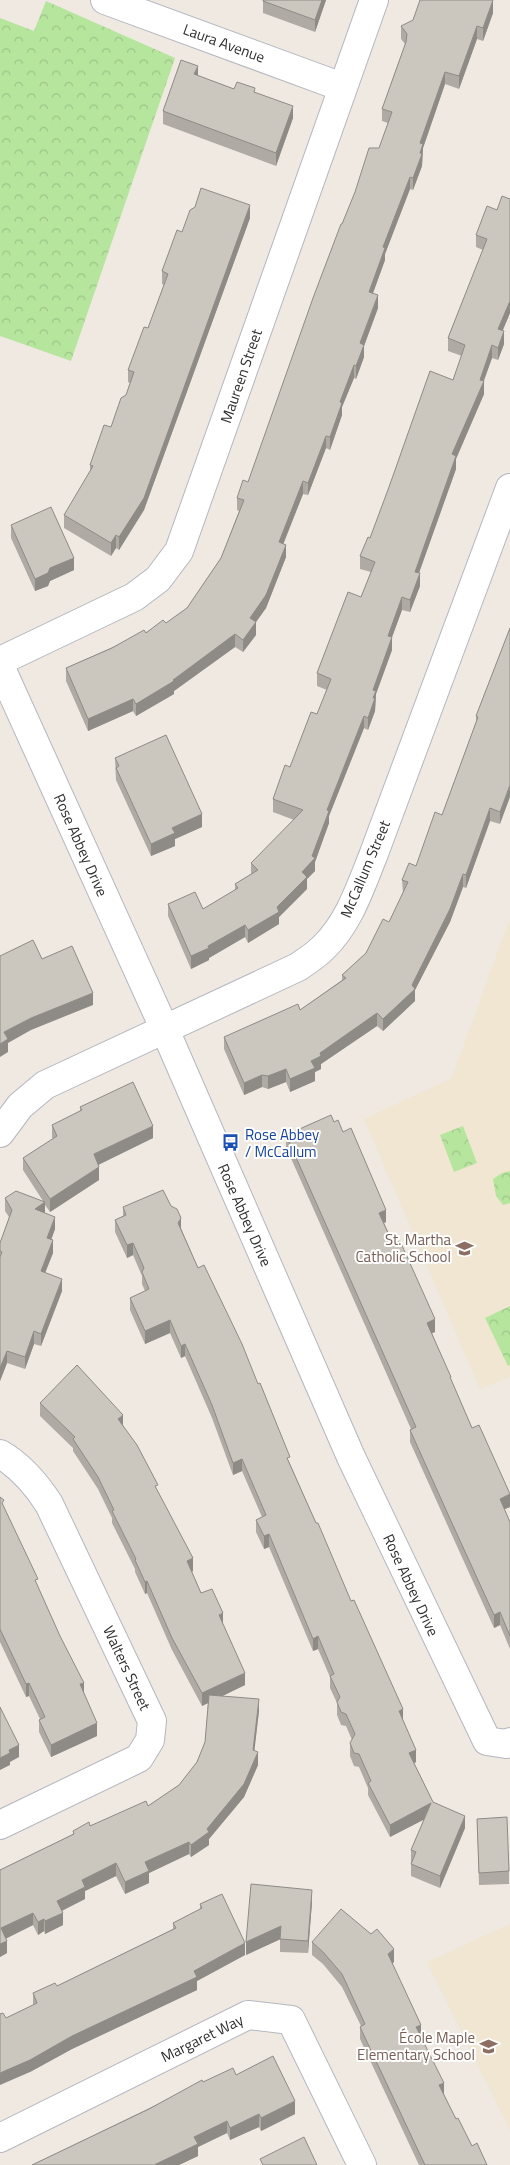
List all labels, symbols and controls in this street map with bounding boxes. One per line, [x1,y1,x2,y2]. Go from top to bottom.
street label: Laura Avenue [180,18,268,68]
street label: Maureen Street [214,325,268,426]
street label: Rose Abbey Drive [48,790,114,900]
street label: McCallum Street [334,816,396,921]
place label: Rose Abbey / McCallum [245,1123,319,1163]
bus stop icon: Rose Abbey / McCallum [221,1133,241,1153]
street label: Rose Abbey Drive [212,1160,278,1270]
place label: St. Martha Catholic School [355,1228,451,1268]
school or university icon: St. Martha Catholic School [455,1238,475,1258]
street label: Rose Abbey Drive [377,1530,445,1640]
street label: Walters Street [97,1622,157,1715]
street label: Margaret Way [157,2008,247,2068]
place label: École Maple Elementary School [357,2026,475,2066]
school or university icon: École Maple Elementary School [479,2036,499,2056]

